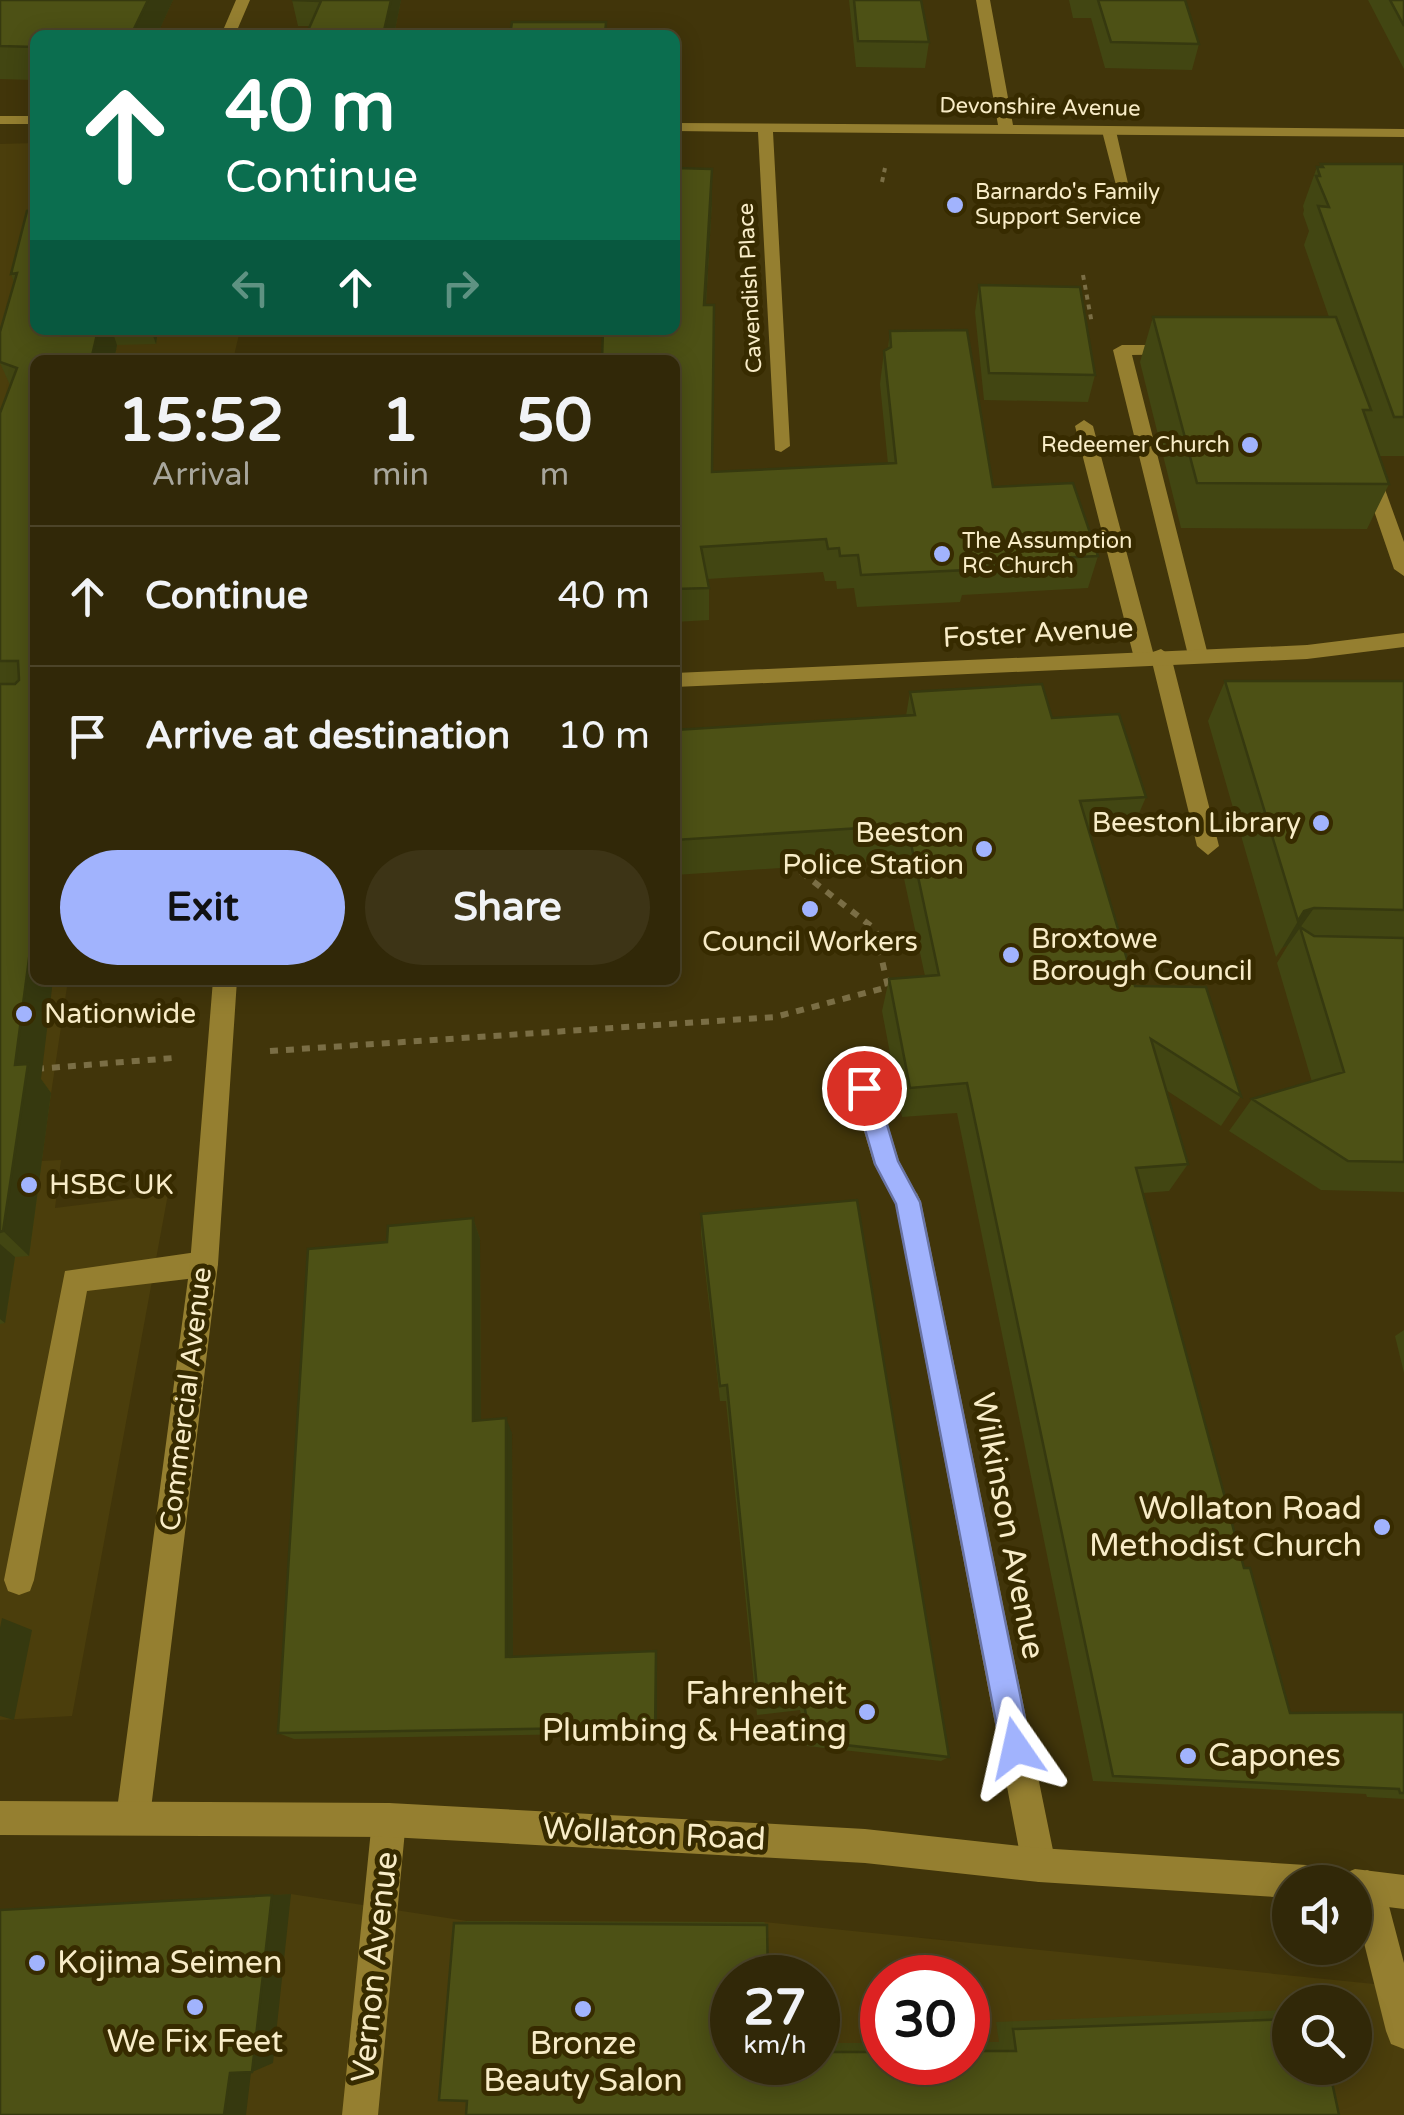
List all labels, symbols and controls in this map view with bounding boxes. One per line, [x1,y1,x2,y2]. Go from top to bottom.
text: 40 m [225,66,395,150]
icon: ahead [60,70,190,200]
street label: Devonshire Avenue [939,92,1141,122]
text: Continue [225,151,418,205]
place label: Barnardo's Family Support Service [975,179,1160,230]
marker: Barnardo's Family Support Service [944,194,966,216]
street label: Cavendish Place [733,202,767,374]
icon: left [223,260,278,315]
icon: ahead [328,260,383,315]
icon: right [433,260,488,315]
text: 15:52 [118,385,284,457]
text: 1 [382,385,419,457]
text: 50 [517,385,592,457]
place label: Redeemer Church [1041,432,1230,458]
marker: Redeemer Church [1239,434,1261,456]
text: Arrival [152,456,250,494]
text: min [372,456,429,494]
text: m [540,456,569,494]
place label: The Assumption RC Church [962,528,1132,579]
marker: The Assumption RC Church [931,543,953,565]
icon: ahead [60,569,115,624]
text: Continue [145,573,308,619]
text: 40 m [558,573,650,619]
street label: Foster Avenue [942,611,1134,655]
icon: arrive [60,709,115,764]
text: Arrive at destination [145,713,510,759]
text: 10 m [558,713,650,759]
place label: Beeston Library [1092,806,1301,840]
marker: Beeston Library [1310,812,1332,834]
place label: Beeston Police Station [782,816,964,882]
marker: Beeston Police Station [973,838,995,860]
button: Exit [60,850,345,965]
button: Share [365,850,650,965]
marker: Council Workers [799,898,821,920]
place label: Broxtowe Borough Council [1031,922,1253,988]
place label: Council Workers [702,925,918,959]
marker: Broxtowe Borough Council [1000,944,1022,966]
place label: Nationwide [44,997,196,1031]
marker: Nationwide [13,1003,35,1025]
pin [822,1046,907,1131]
icon: arrive [837,1061,892,1116]
place label: HSBC UK [49,1168,174,1202]
marker: HSBC UK [18,1174,40,1196]
street label: Commercial Avenue [153,1265,219,1533]
street label: Wilkinson Avenue [964,1390,1052,1662]
place label: Wollaton Road Methodist Church [1089,1490,1362,1565]
marker: Wollaton Road Methodist Church [1371,1516,1393,1538]
place label: Fahrenheit Plumbing & Heating [542,1675,847,1750]
position arrow [964,1696,1068,1800]
marker: Fahrenheit Plumbing & Heating [856,1701,878,1723]
place label: Capones [1208,1737,1341,1775]
marker: Capones [1177,1745,1199,1767]
street label: Wollaton Road [541,1809,767,1859]
street label: Vernon Avenue [344,1850,406,2084]
map controls [1272,1865,1372,2085]
button: sound [1272,1865,1372,1965]
place label: Kojima Seimen [57,1944,282,1982]
marker: Kojima Seimen [26,1952,48,1974]
speed limit sign: 30 [860,1955,990,2085]
text: 27 [744,1978,806,2038]
button: search [1272,1985,1372,2085]
marker: We Fix Feet [184,1996,206,2018]
marker: Bronze Beauty Salon [572,1998,594,2020]
place label: We Fix Feet [107,2023,283,2061]
place label: Bronze Beauty Salon [483,2025,683,2100]
text: km/h [744,2030,806,2060]

